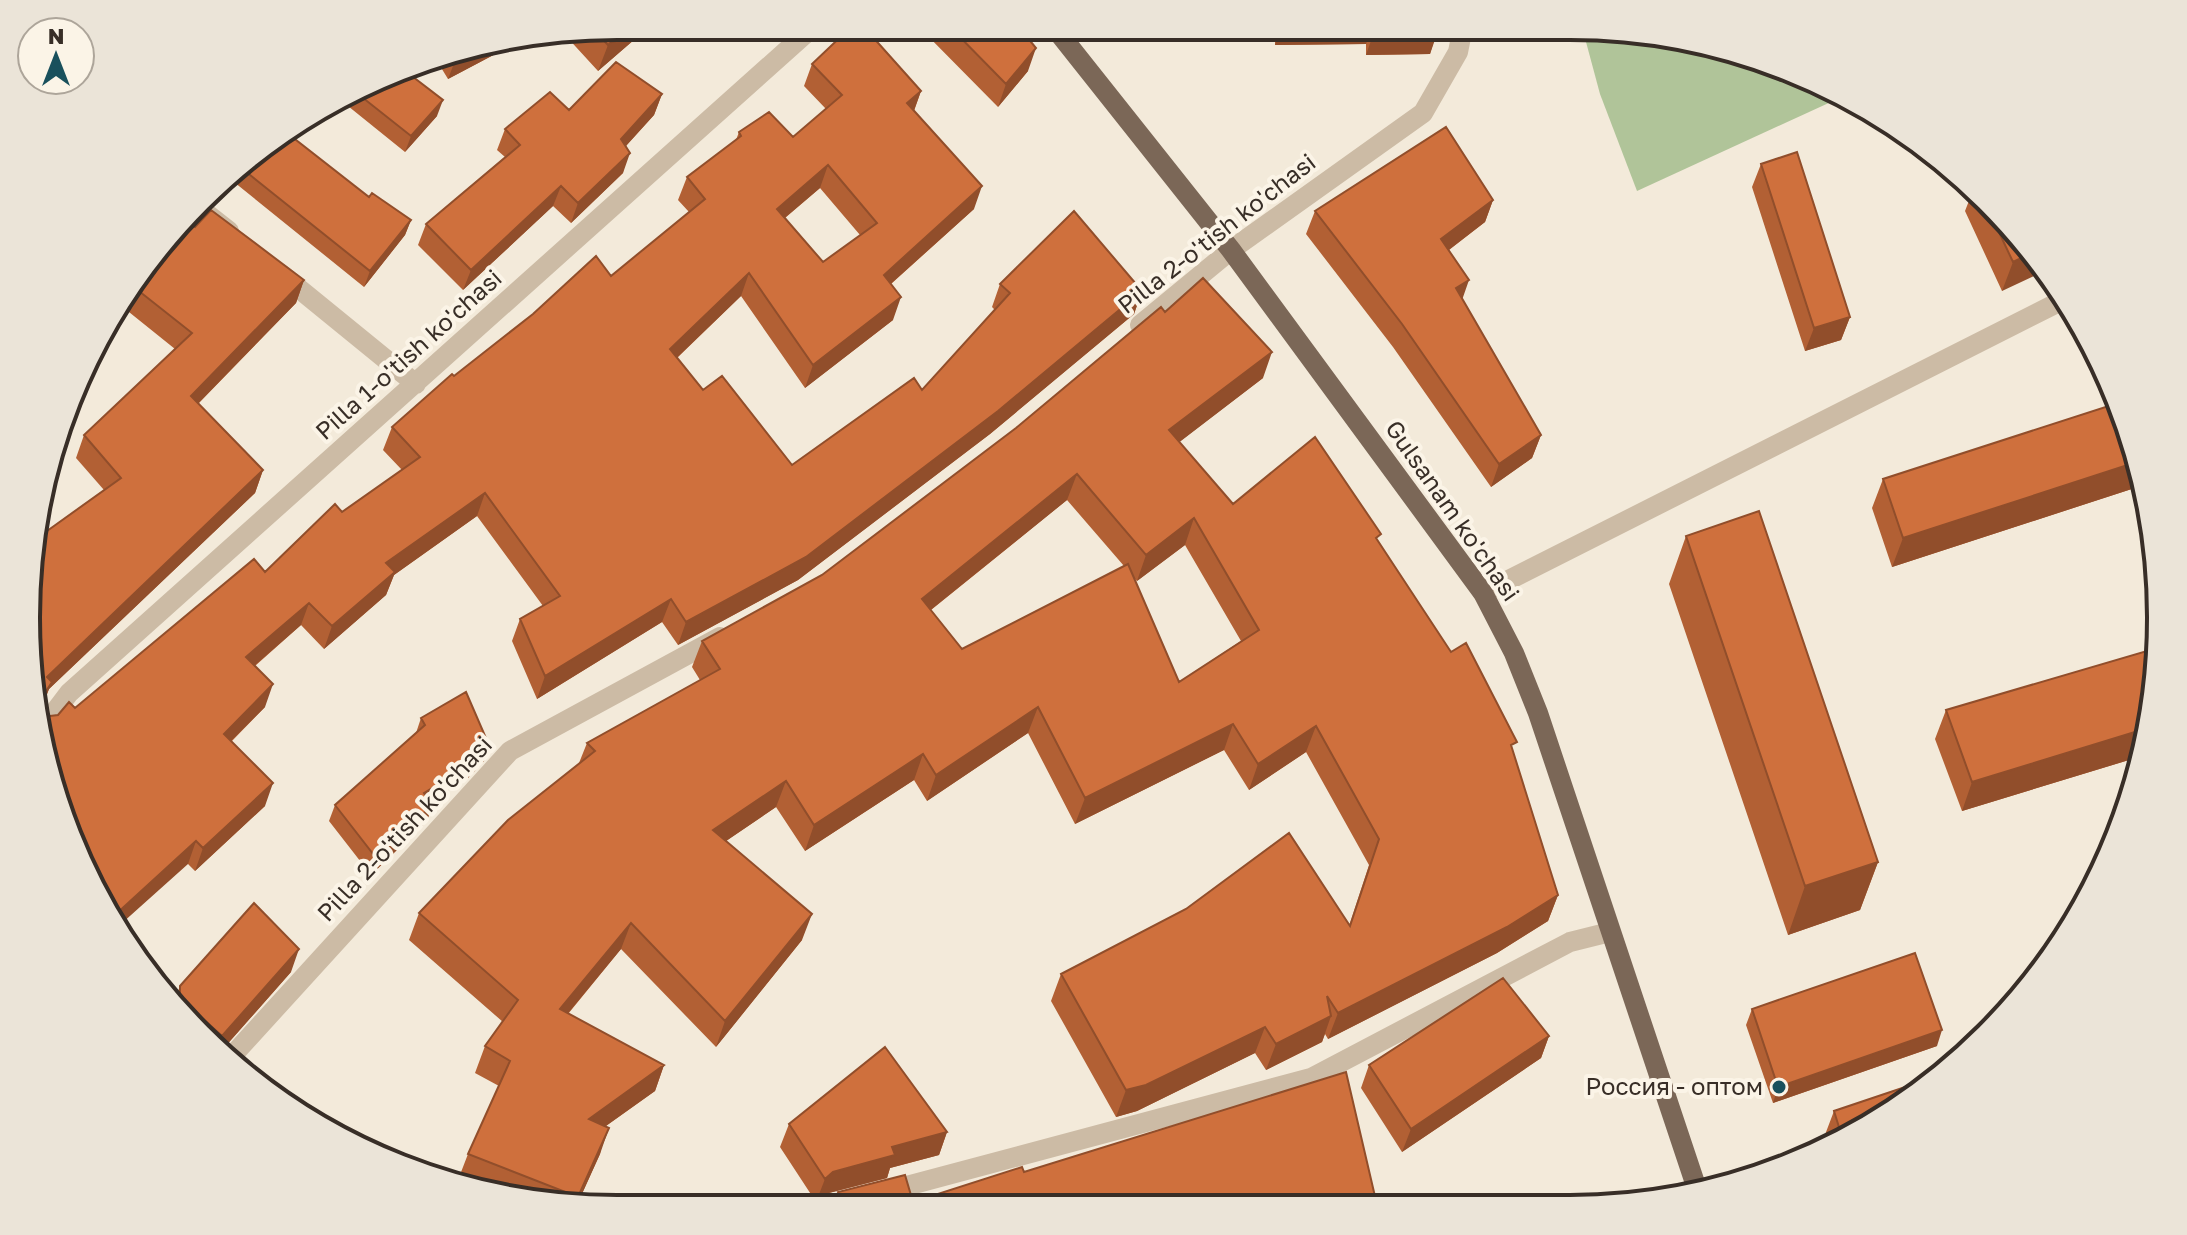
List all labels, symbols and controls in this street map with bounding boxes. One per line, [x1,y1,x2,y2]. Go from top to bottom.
north arrow [16,16,96,96]
text: N [48,22,64,49]
street label: Pilla 2-o'tish ko'chasi [1112,147,1321,319]
street label: Pilla 1-o'tish ko'chasi [309,263,507,445]
street label: Gulsanam ko'chasi [1380,414,1526,606]
street label: Pilla 2-o'tish ko'chasi [311,729,497,927]
place label: Россия - оптом [1586,1071,1763,1100]
marker: Россия - оптом [1770,1078,1788,1096]

